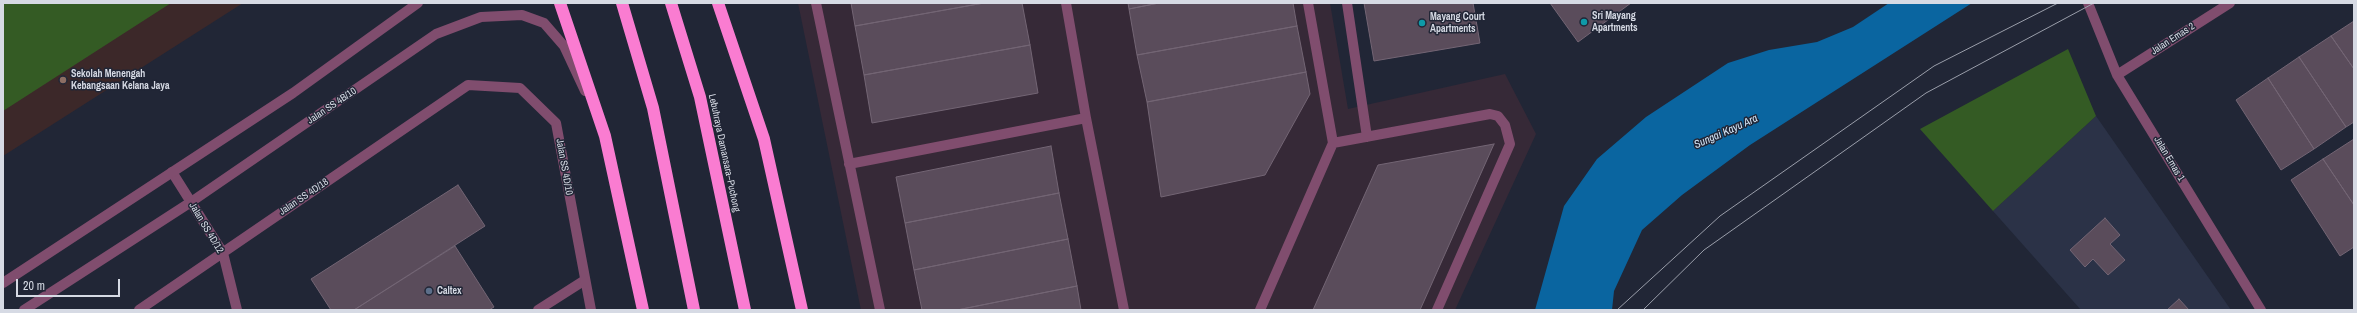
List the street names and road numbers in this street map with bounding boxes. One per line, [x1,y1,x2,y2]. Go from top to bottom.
street label: Jalan Emas 2 [2149,20,2197,58]
street label: Jalan SS 4B/10 [305,85,359,127]
street label: Lebuhraya Damansara–Puchong [706,93,742,213]
street label: Jalan Emas 1 [2151,135,2187,183]
street label: Jalan SS 4D/10 [553,138,575,196]
street label: Jalan SS 4D/18 [277,176,331,218]
street label: Jalan SS 4D/12 [186,200,226,256]

